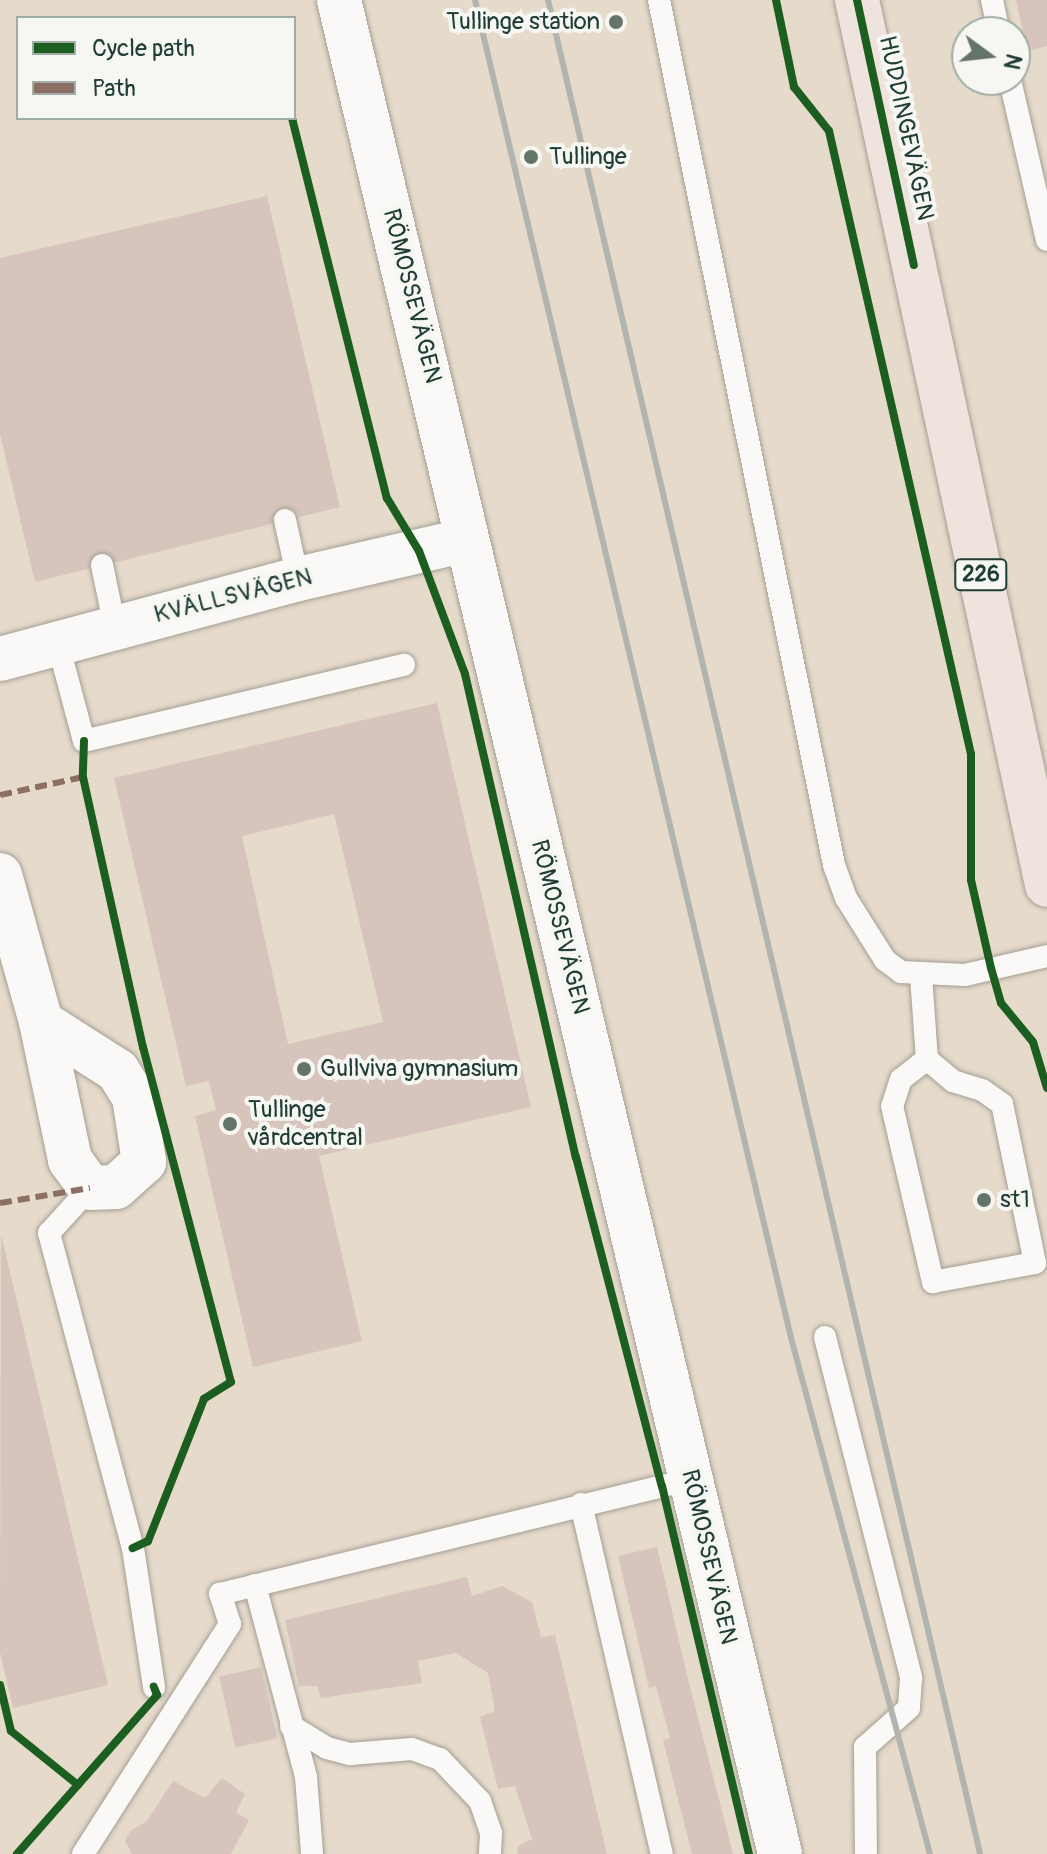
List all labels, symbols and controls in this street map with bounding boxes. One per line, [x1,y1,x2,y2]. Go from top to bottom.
place label: Tullinge station [446,8,600,36]
marker: Tullinge station [607,13,625,31]
legend [16,16,296,120]
north arrow [951,16,1031,96]
street label: HUDDINGEVÄGEN [872,33,940,223]
text: Cycle path [92,34,195,63]
text: N [997,51,1028,73]
text: Path [92,74,136,103]
place label: Tullinge [549,143,627,171]
marker: Tullinge [520,146,542,168]
street label: RÖMOSSEVÄGEN [376,206,448,386]
road number: 226 [953,557,1009,593]
street label: KVÄLLSVÄGEN [151,562,315,630]
street label: RÖMOSSEVÄGEN [524,837,596,1017]
place label: Gullviva gymnasium [320,1055,518,1083]
marker: Gullviva gymnasium [295,1060,313,1078]
place label: Tullinge vårdcentral [248,1096,363,1152]
marker: Tullinge vårdcentral [219,1113,241,1135]
place label: st1 [1000,1186,1030,1214]
marker: st1 [975,1191,993,1209]
street label: RÖMOSSEVÄGEN [675,1467,743,1647]

